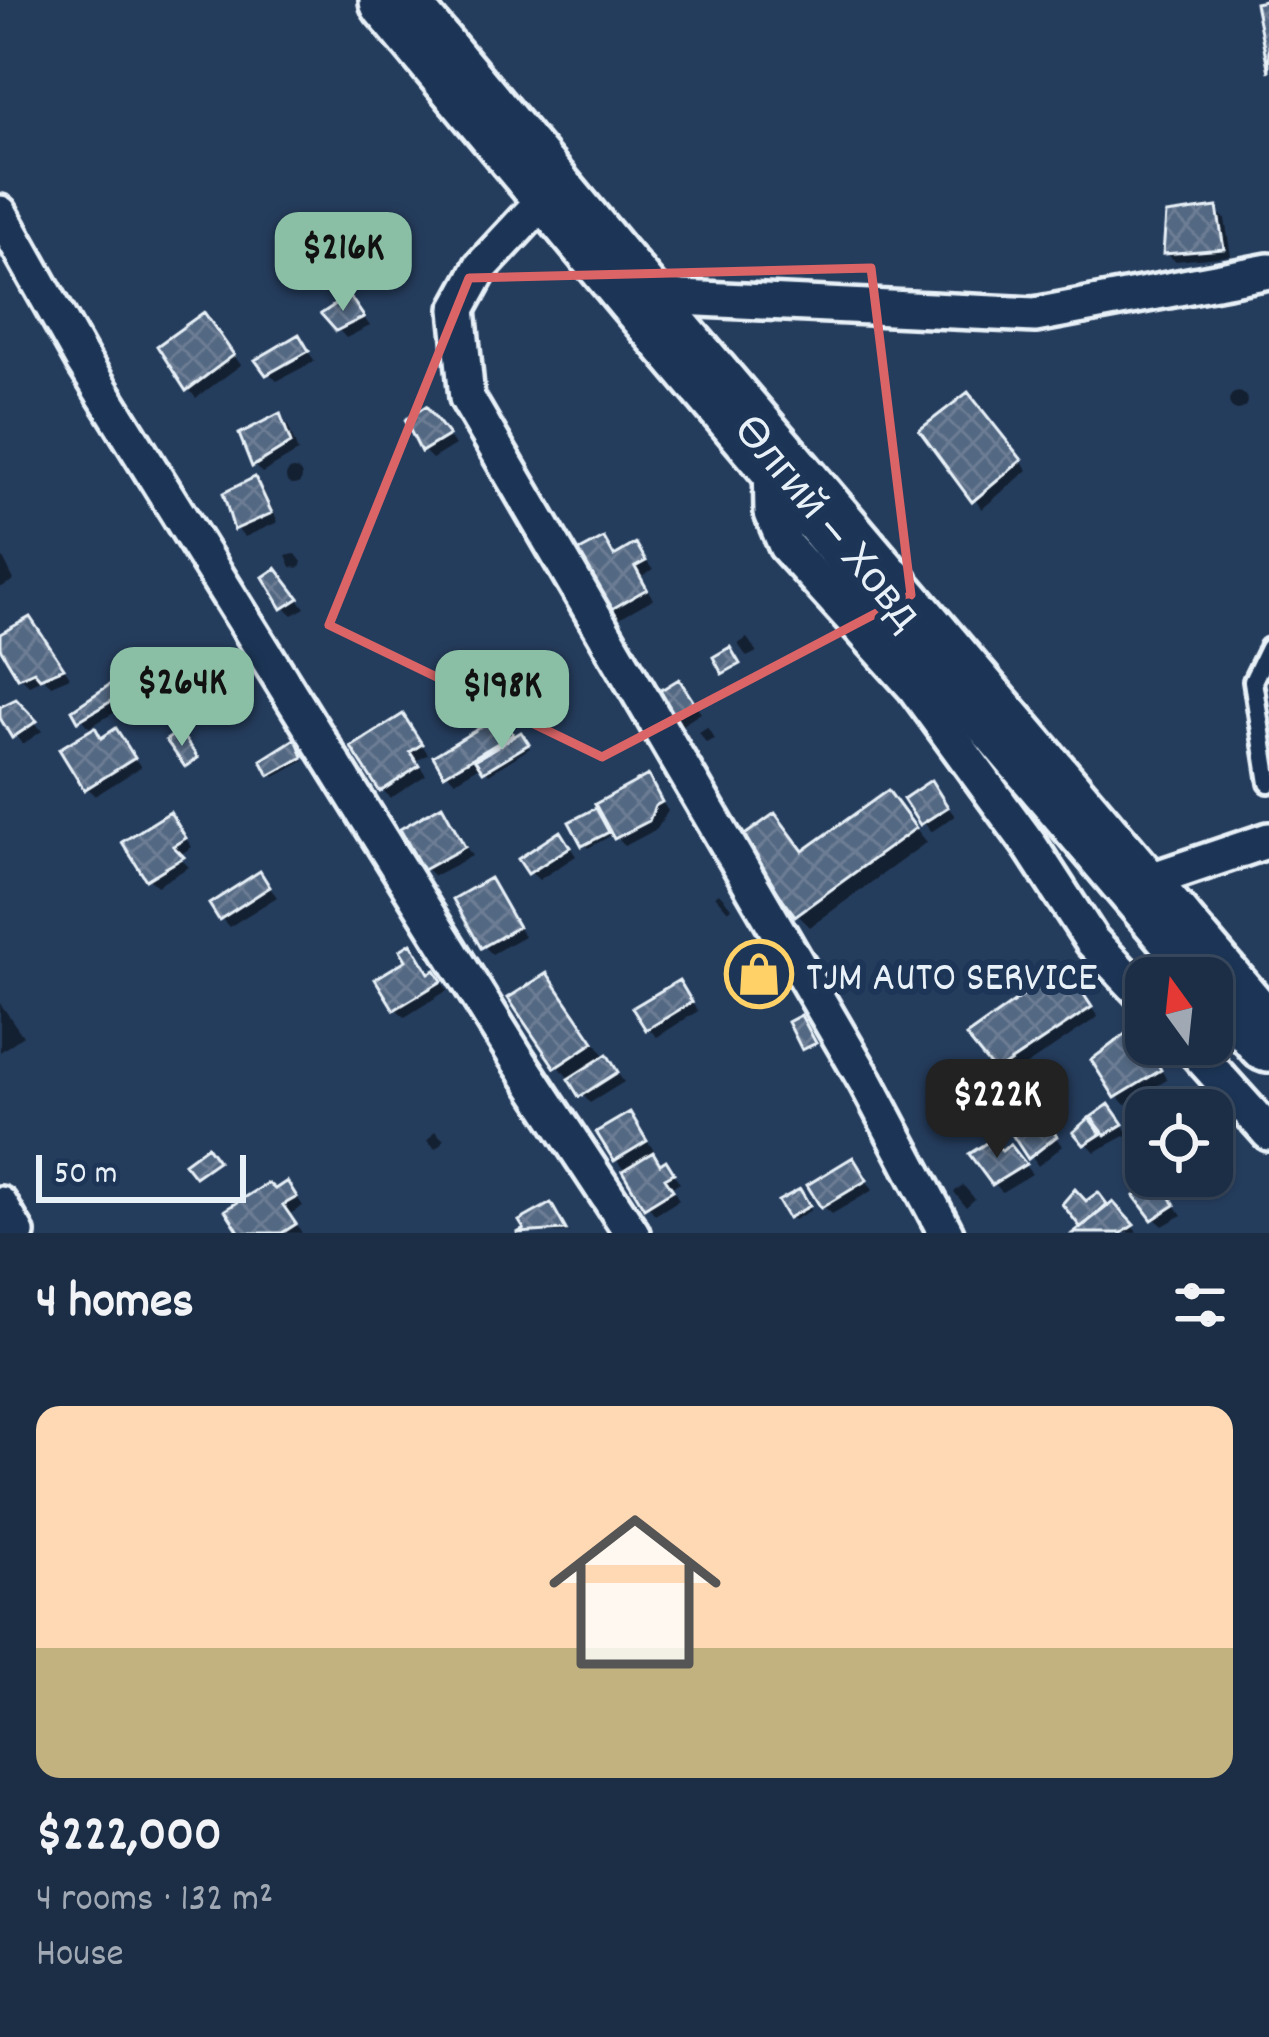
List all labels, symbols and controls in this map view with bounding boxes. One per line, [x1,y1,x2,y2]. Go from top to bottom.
pin: $216K [259,212,427,314]
text: $216K [302,223,384,278]
street label: Өлгий — Ховд [716,405,931,646]
pin: $264K [98,647,266,749]
pin: $198K [418,650,586,752]
text: $264K [137,658,227,713]
text: $198K [462,661,542,716]
shop icon: TJM AUTO SERVICE [724,939,794,1009]
place label: TJM AUTO SERVICE [806,951,1097,1011]
north arrow [1125,957,1233,1065]
map controls [1125,957,1233,1197]
pin: $222K [913,1059,1081,1161]
text: $222K [953,1070,1041,1125]
button: locate [1125,1089,1233,1197]
scale bar [36,1149,246,1202]
text: 50 m [54,1152,118,1199]
text: 4 homes [36,1269,194,1341]
icon: filters [1167,1272,1233,1338]
icon: home [527,1484,743,1700]
text: $222,000 [36,1802,222,1874]
text: 4 rooms · 132 m² [36,1874,273,1929]
text: House [36,1929,124,1984]

